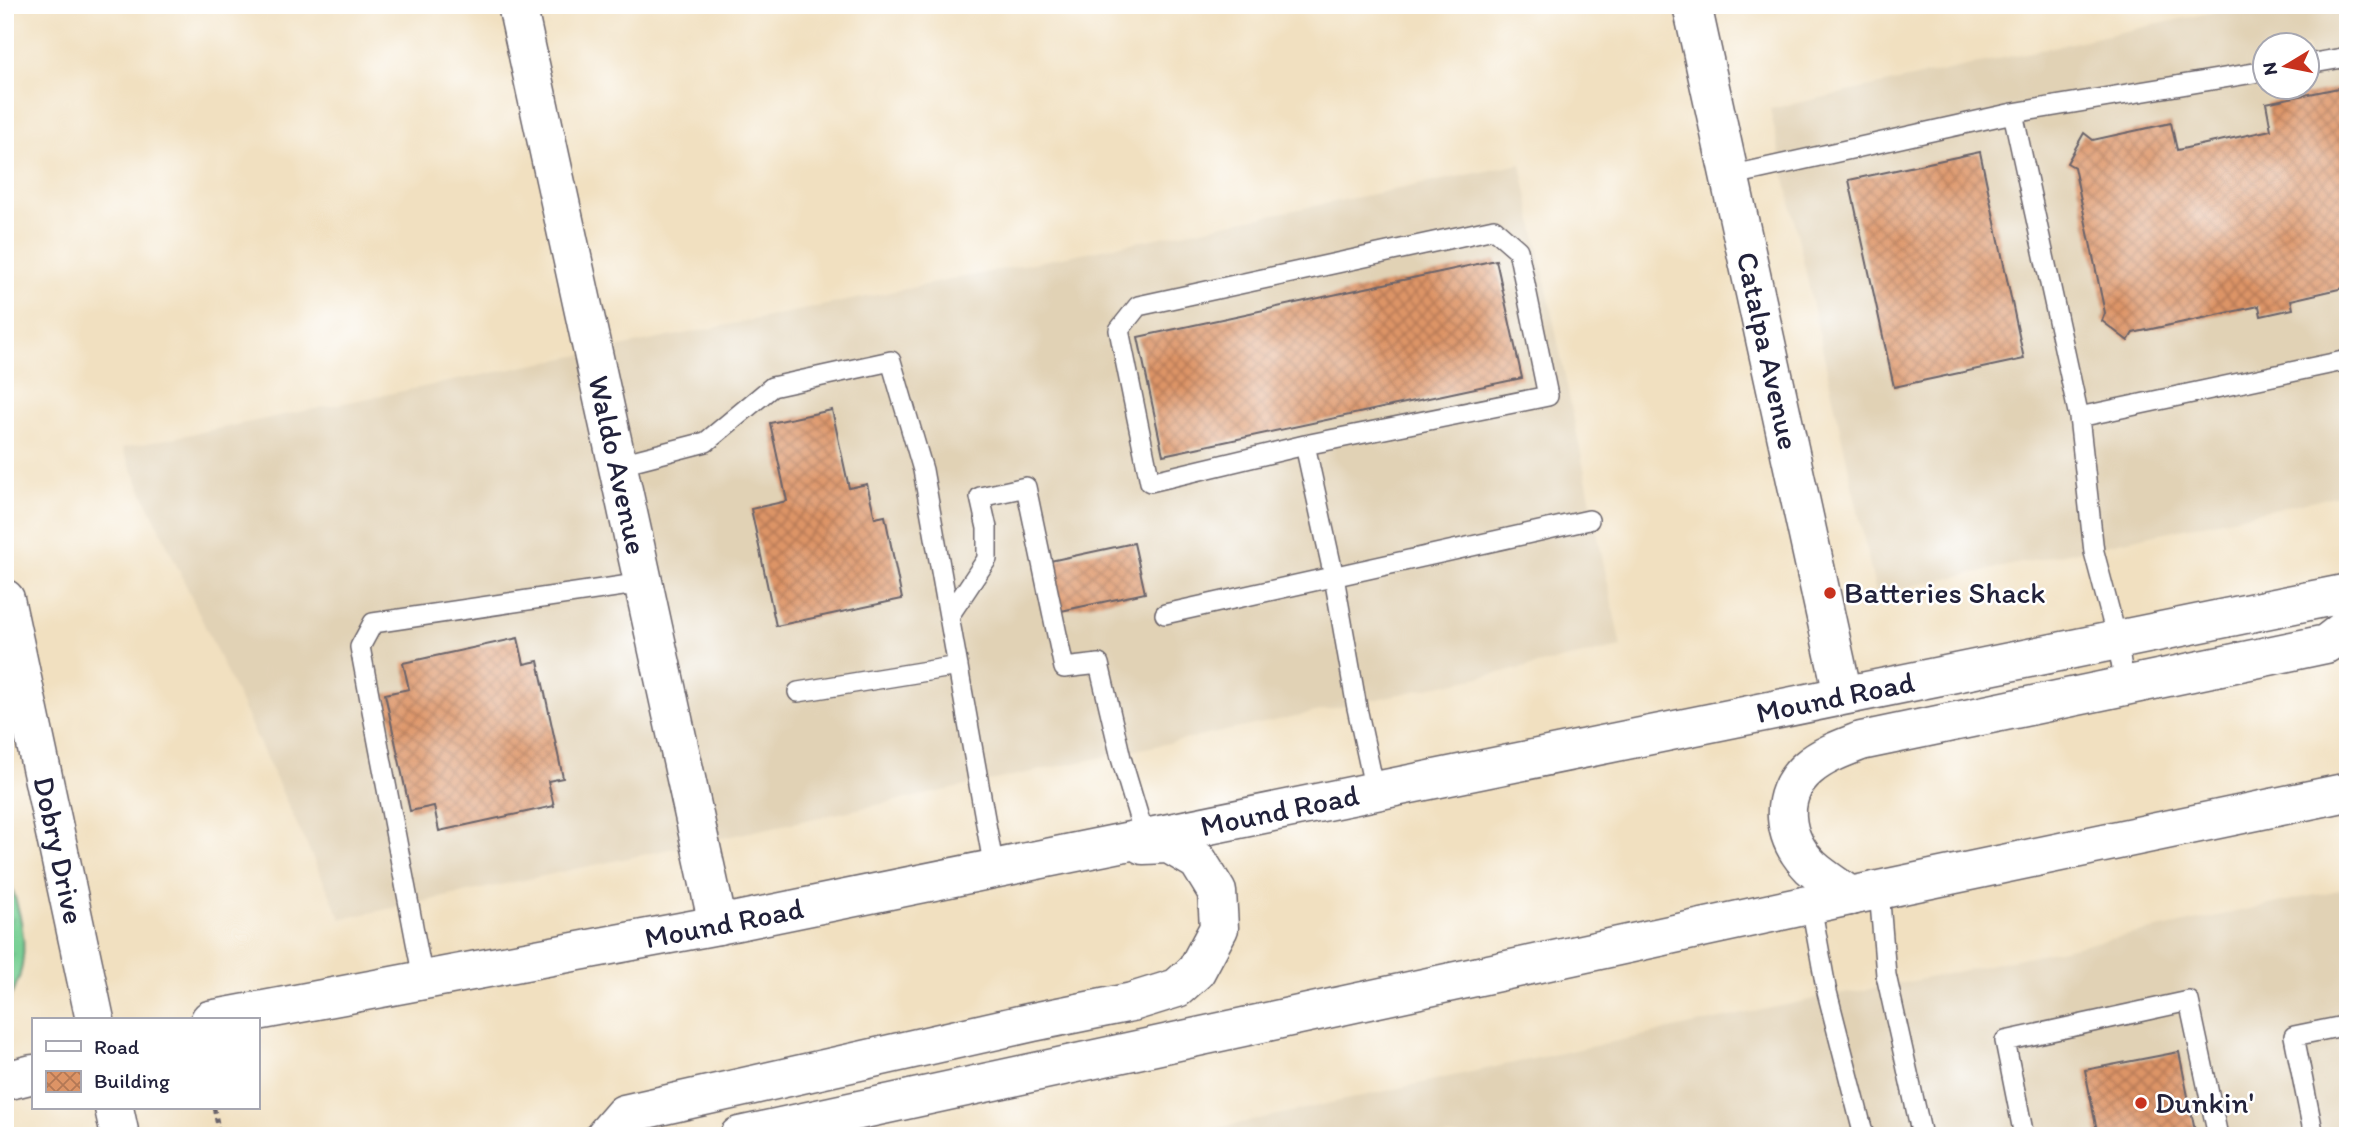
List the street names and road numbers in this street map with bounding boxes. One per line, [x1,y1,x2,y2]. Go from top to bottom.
street label: Catalpa Avenue [1729,248,1808,453]
street label: Waldo Avenue [581,372,656,558]
street label: Mound Road [1753,663,1918,731]
street label: Dobry Drive [25,773,93,927]
street label: Mound Road [1197,776,1362,844]
street label: Mound Road [641,889,807,956]

